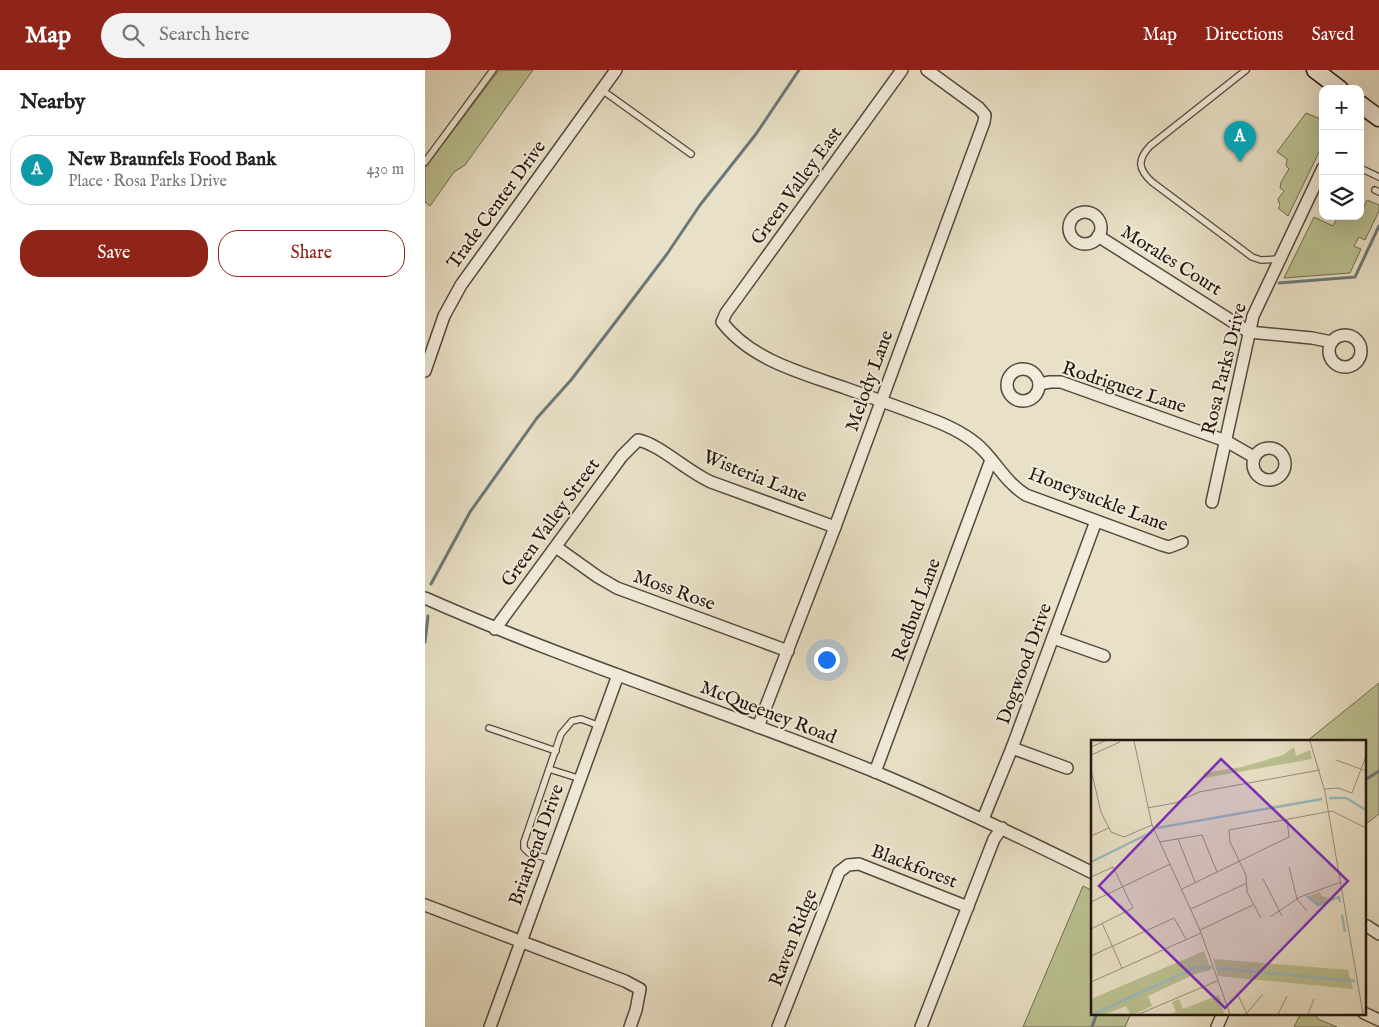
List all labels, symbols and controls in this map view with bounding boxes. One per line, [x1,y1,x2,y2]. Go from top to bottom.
search box [101,13,451,58]
text: Map [25,20,71,51]
icon: search [119,21,147,49]
text: Search here [159,23,250,47]
text: Map [1143,24,1177,47]
text: Directions [1205,24,1283,47]
text: Saved [1311,24,1354,47]
map controls [1319,85,1364,220]
button: + [1319,85,1364,130]
text: Nearby [20,89,85,116]
pin: A [1224,121,1256,162]
street label: Green Valley East [746,122,848,250]
button: − [1319,130,1364,175]
street label: Trade Center Drive [442,136,552,274]
text: New Braunfels Food Bank [68,148,276,172]
text: A [32,160,42,180]
text: 430 m [366,160,404,180]
text: Place · Rosa Parks Drive [68,172,227,192]
button: layers [1319,175,1364,220]
street label: Morales Court [1116,220,1226,302]
button: Save [20,230,208,277]
button: Share [218,230,405,277]
street label: Rosa Parks Drive [1197,300,1253,437]
street label: Melody Lane [841,327,899,435]
street label: Rodriguez Lane [1059,357,1189,419]
street label: Wisteria Lane [699,445,811,509]
street label: Green Valley Street [496,454,606,592]
street label: Honeysuckle Lane [1025,462,1172,538]
street label: Redbud Lane [887,555,947,665]
street label: Moss Rose [630,565,718,617]
street label: Dogwood Drive [992,600,1058,728]
your location [814,647,840,673]
street label: McQueeney Road [696,676,840,750]
inset map [1091,740,1367,1014]
street label: Briarbend Drive [504,781,570,909]
street label: Blackforest [868,840,961,895]
street label: Raven Ridge [764,886,824,990]

